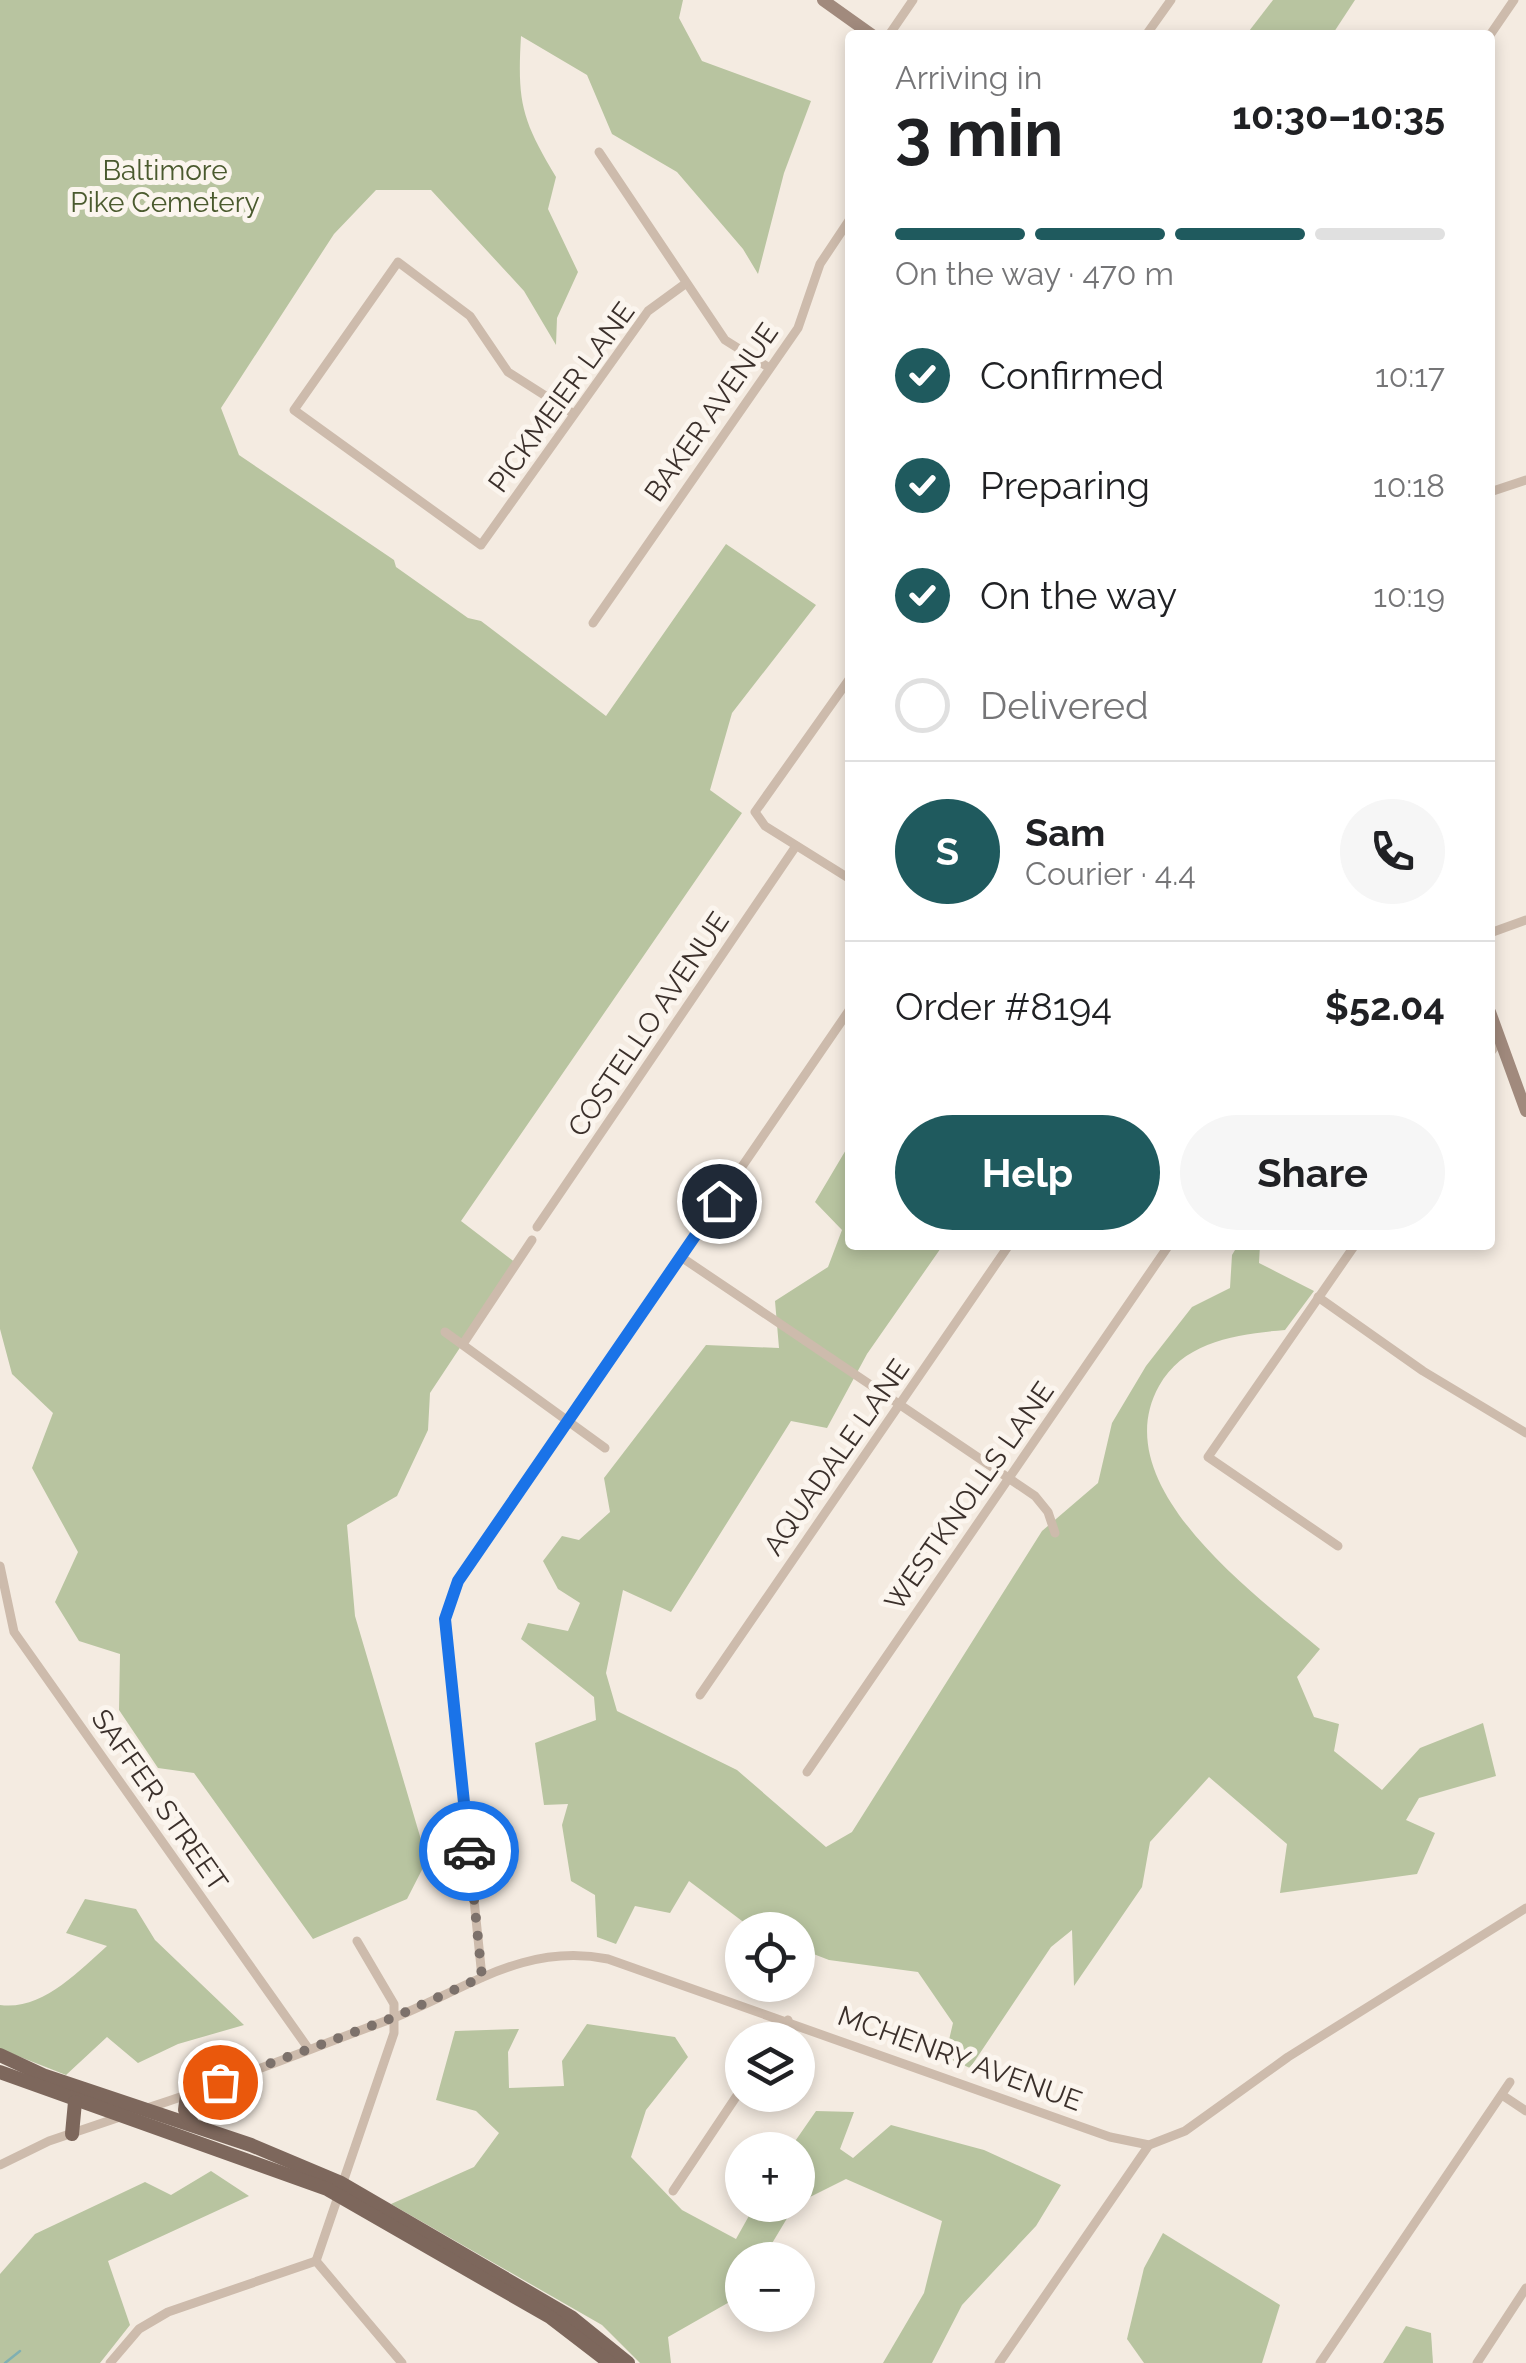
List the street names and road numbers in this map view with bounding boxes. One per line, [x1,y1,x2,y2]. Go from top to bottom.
street label: PICKMEIER LANE [481,296,641,499]
street label: BAKER AVENUE [638,317,785,508]
street label: COSTELLO AVENUE [561,906,736,1143]
street label: AQUADALE LANE [757,1353,916,1561]
street label: WESTKNOLLS LANE [878,1376,1061,1617]
street label: SAFFER STREET [85,1703,235,1898]
street label: MCHENRY AVENUE [833,1999,1086,2118]

